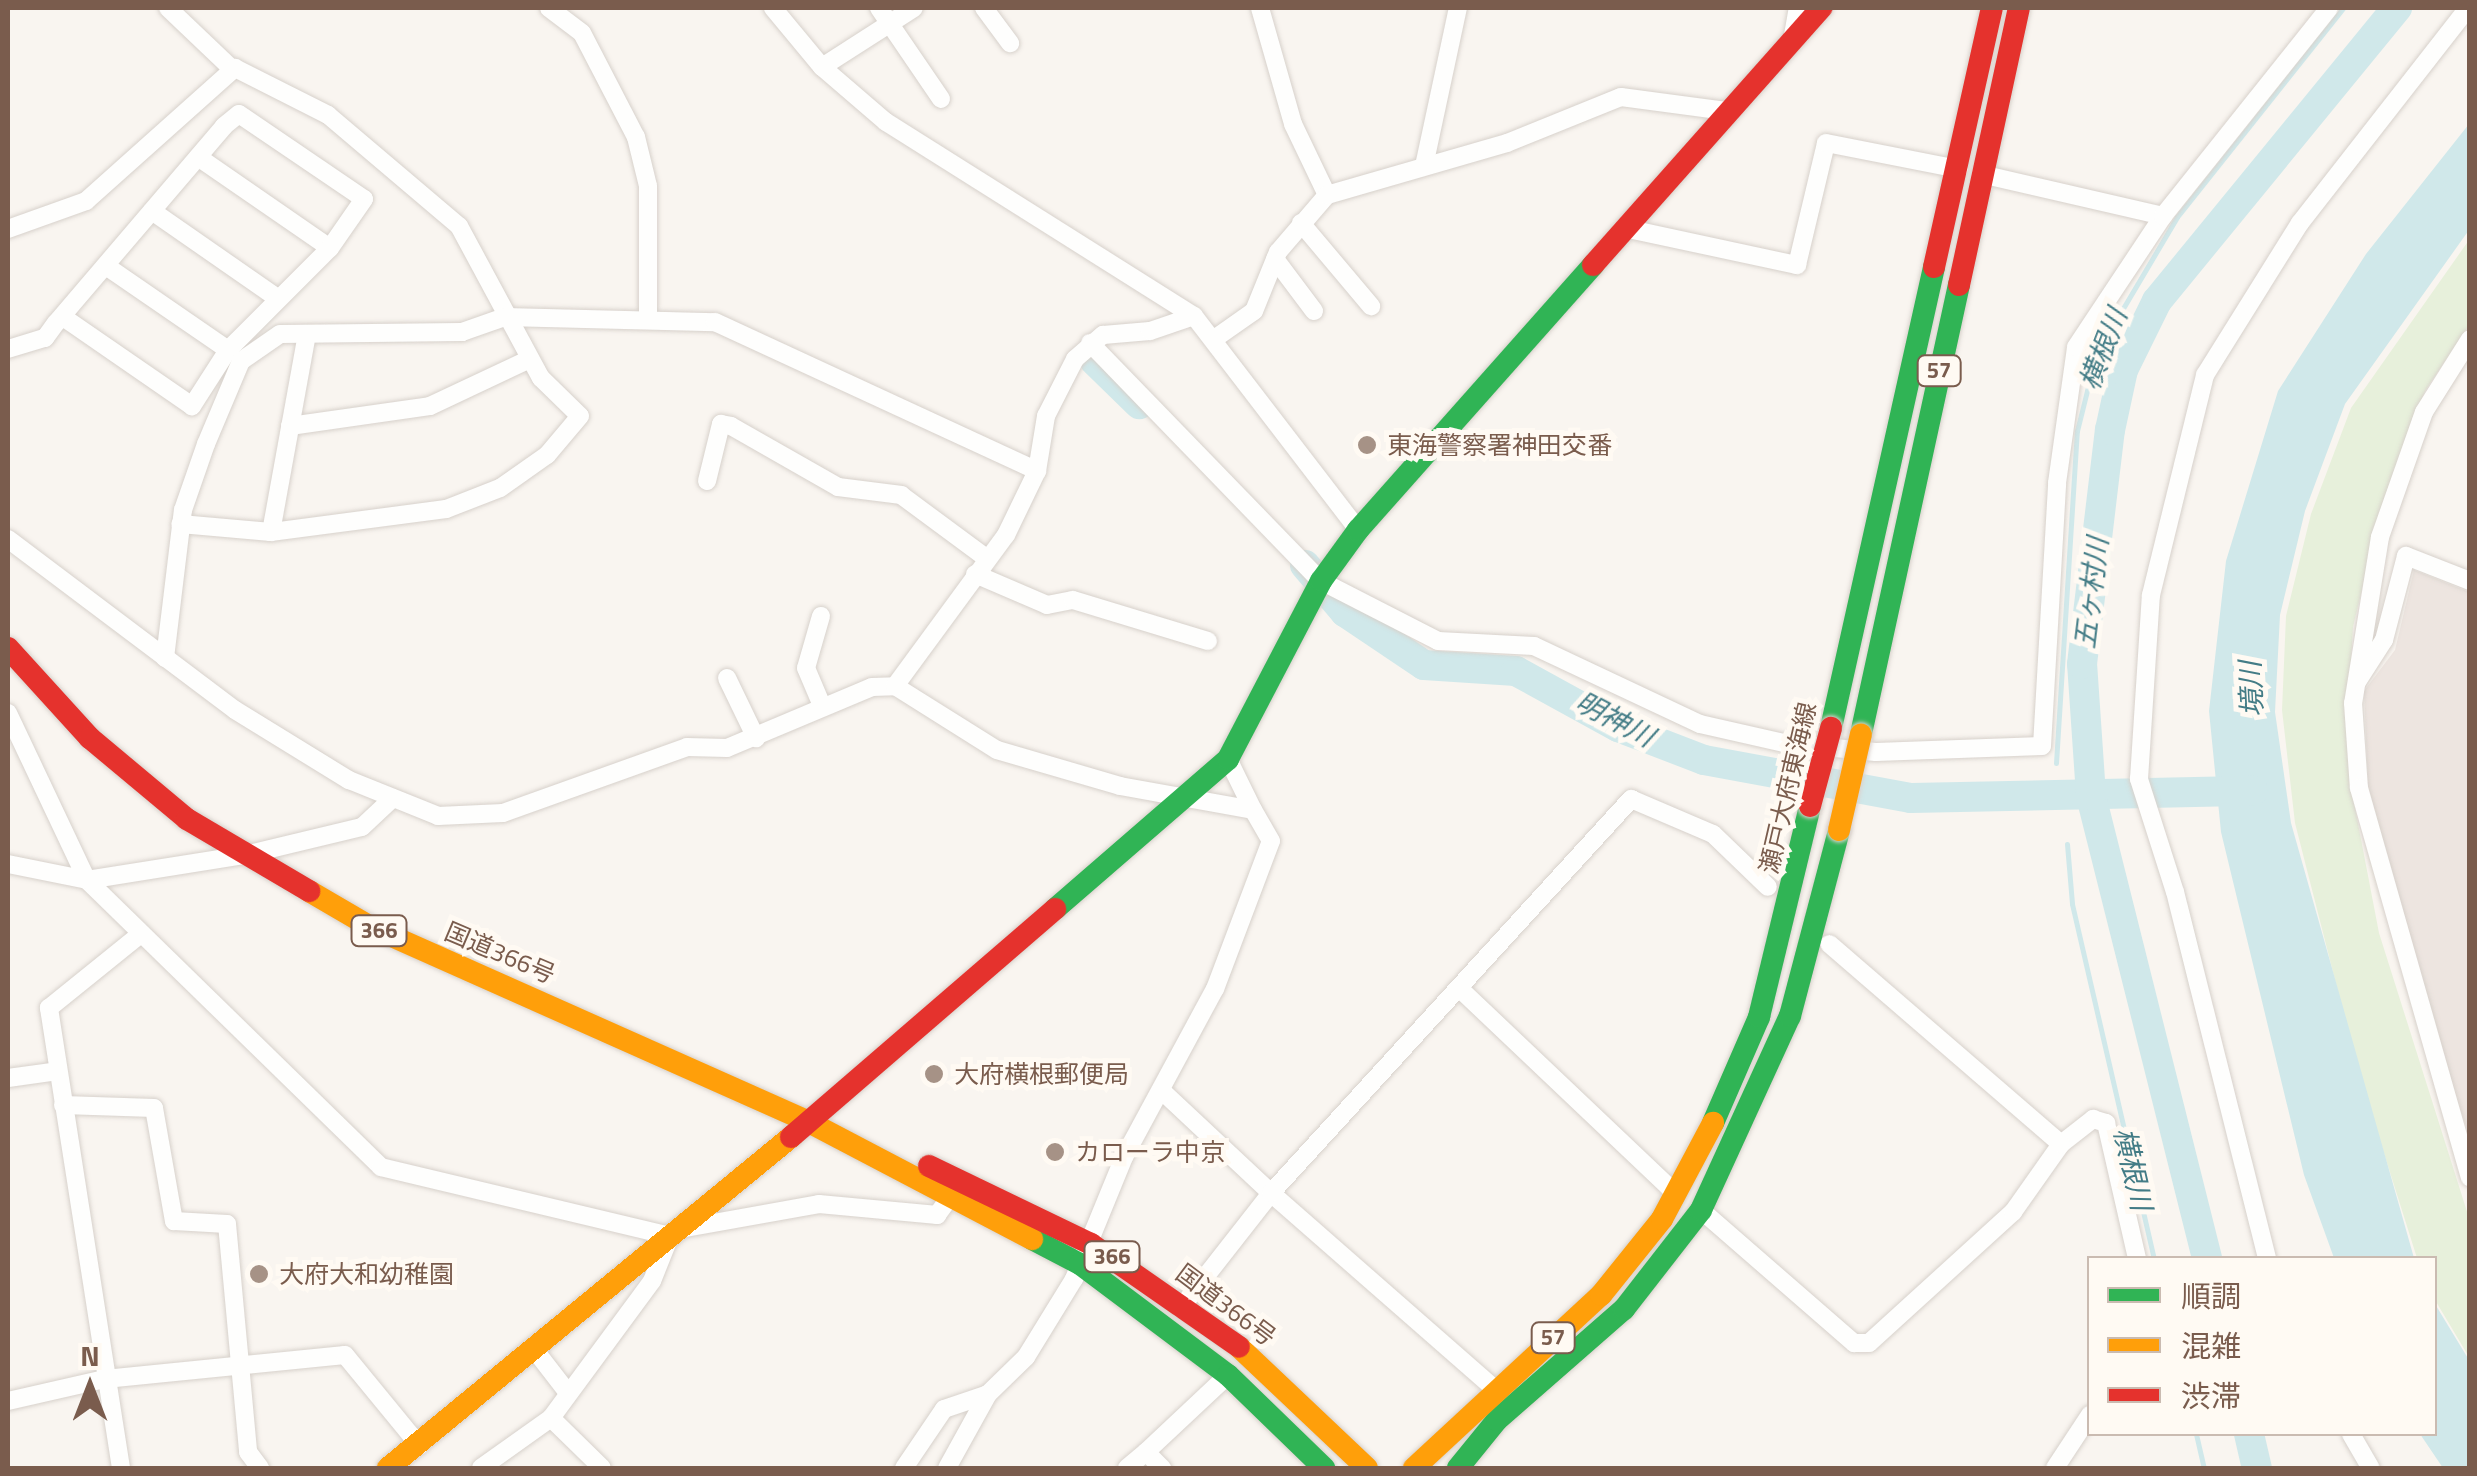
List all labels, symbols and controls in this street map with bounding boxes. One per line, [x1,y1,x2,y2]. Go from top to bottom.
water label: 横根川 [2072,304,2134,394]
road number: 57 [1916,354,1962,388]
place label: 東海警察署神田交番 [1387,430,1612,460]
marker: 東海警察署神田交番 [1356,434,1378,456]
water label: 五ヶ村川 [2068,535,2114,651]
water label: 境川 [2233,660,2269,718]
water label: 明神川 [1570,684,1660,754]
street label: 瀬戸大府東海線 [1754,699,1822,877]
road number: 366 [349,914,409,948]
street label: 国道366号 [440,916,560,990]
place label: 大府横根郵便局 [954,1059,1129,1089]
marker: 大府横根郵便局 [923,1063,945,1085]
water label: 横根川 [2107,1124,2159,1214]
place label: カローラ中京 [1075,1137,1225,1167]
marker: カローラ中京 [1044,1141,1066,1163]
road number: 366 [1082,1240,1142,1274]
legend [2087,1256,2437,1436]
street label: 国道366号 [1170,1258,1282,1352]
place label: 大府大和幼稚園 [279,1259,454,1289]
marker: 大府大和幼稚園 [248,1263,270,1285]
text: 順調 [2181,1273,2241,1319]
road number: 57 [1530,1321,1576,1355]
text: 混雑 [2181,1323,2241,1369]
text: N [80,1334,100,1377]
north arrow [40,1336,140,1436]
text: 渋滞 [2181,1373,2241,1419]

